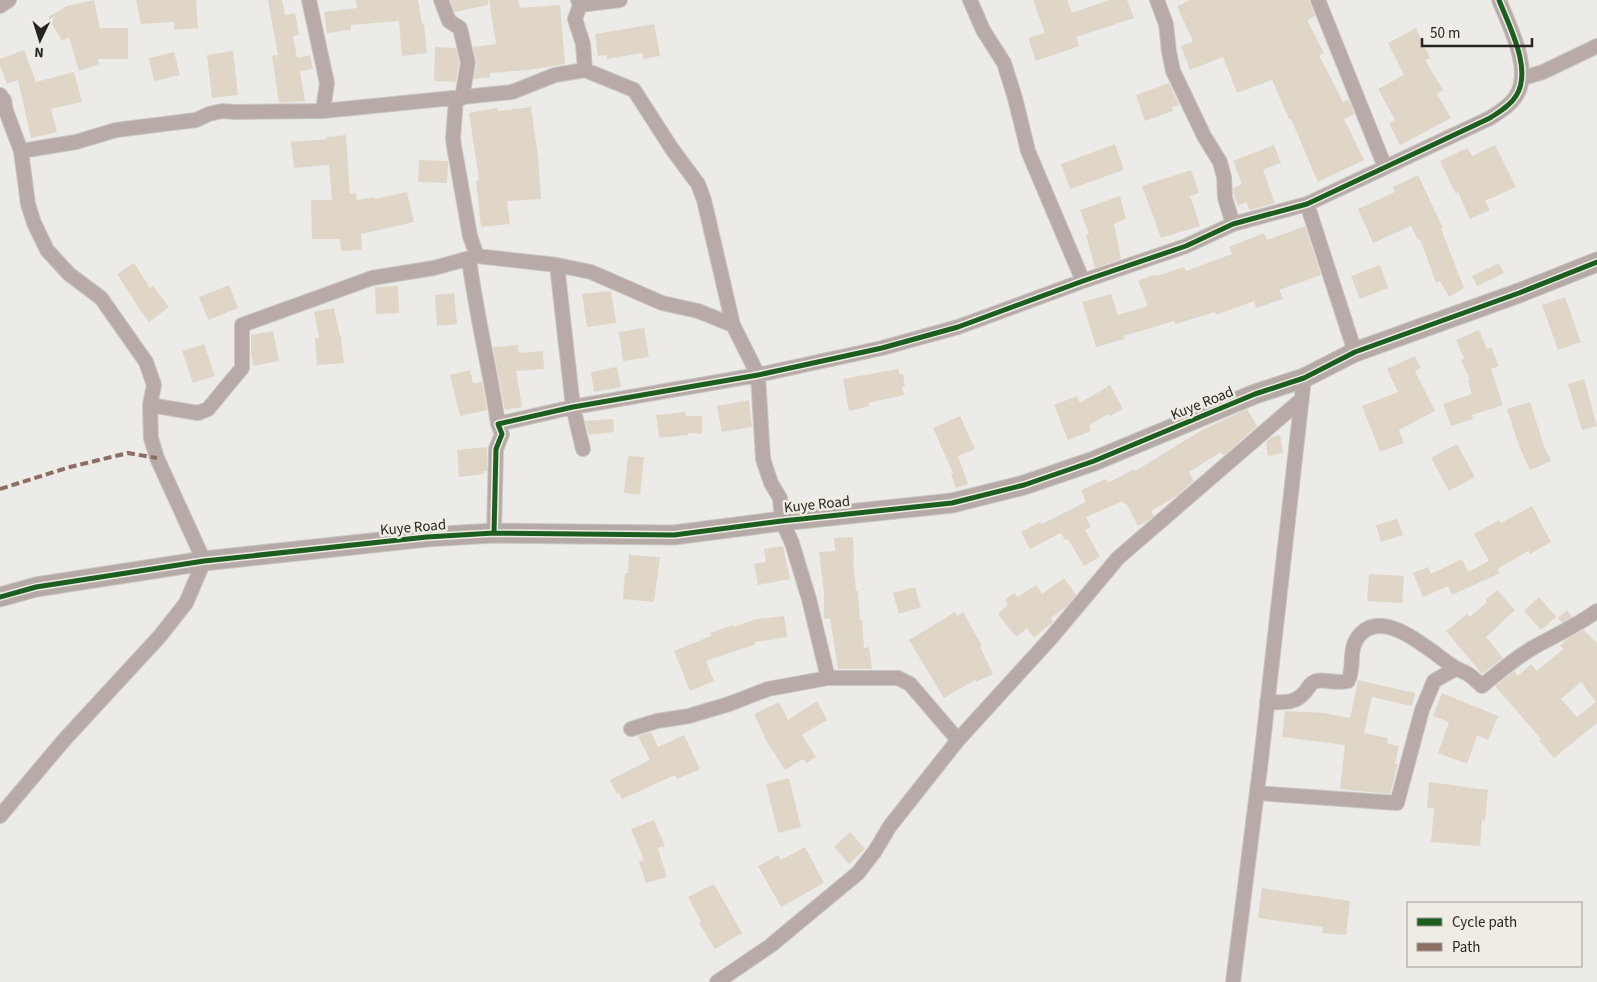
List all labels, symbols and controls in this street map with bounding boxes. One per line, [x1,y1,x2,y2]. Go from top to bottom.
north arrow [15,15,65,65]
scale bar [1422,15,1532,47]
text: 50 m [1430,23,1460,44]
text: N [34,42,45,62]
street label: Kuye Road [1168,381,1237,426]
street label: Kuye Road [783,491,851,518]
street label: Kuye Road [379,514,447,541]
legend [1407,902,1582,967]
text: Cycle path [1452,912,1517,933]
text: Path [1452,937,1480,958]

